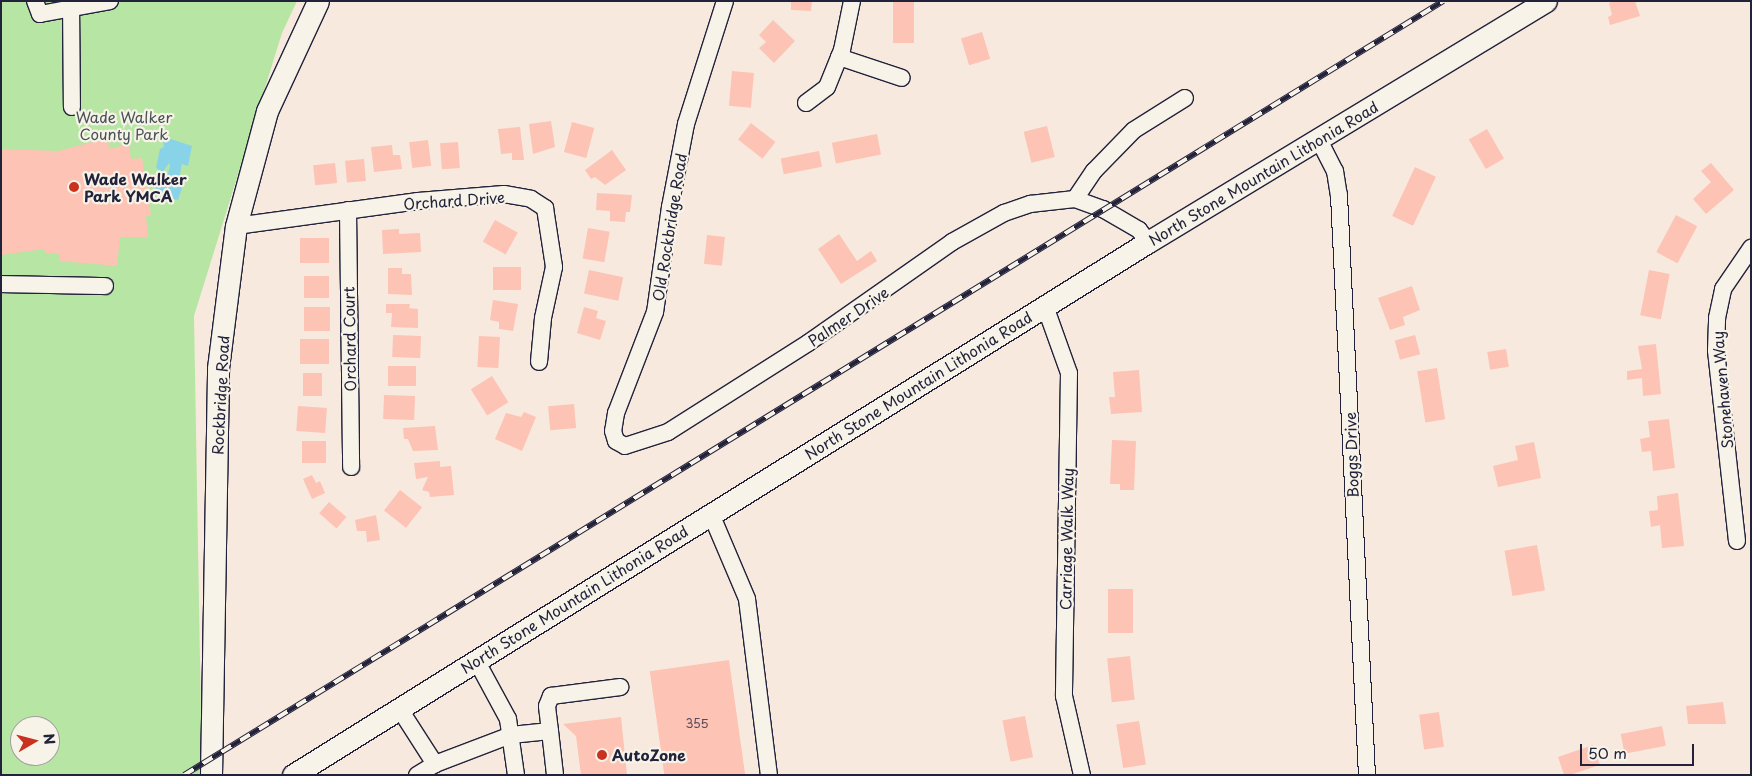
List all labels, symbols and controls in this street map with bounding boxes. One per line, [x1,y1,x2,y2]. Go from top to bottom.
street label: North Stone Mountain Lithonia Road [1145,97,1381,249]
park label: Wade Walker County Park [75,107,173,142]
street label: Old Rockbridge Road [648,152,690,302]
place label: Wade Walker Park YMCA [84,169,187,204]
marker: Wade Walker Park YMCA [68,181,80,193]
street label: Orchard Drive [402,187,506,213]
street label: Palmer Drive [804,282,892,350]
street label: Orchard Court [339,286,359,392]
street label: North Stone Mountain Lithonia Road [801,307,1035,463]
street label: Stonehaven Way [1708,330,1736,450]
street label: Rockbridge Road [208,335,232,455]
street label: Boggs Drive [1341,412,1361,498]
street label: Carriage Walk Way [1056,467,1076,611]
street label: North Stone Mountain Lithonia Road [457,521,691,677]
north arrow [10,716,60,766]
house number: 355 [685,717,709,731]
text: N [38,732,61,746]
scale bar [1582,734,1696,766]
text: 50 m [1588,741,1627,764]
place label: AutoZone [612,746,686,764]
marker: AutoZone [596,749,608,761]

